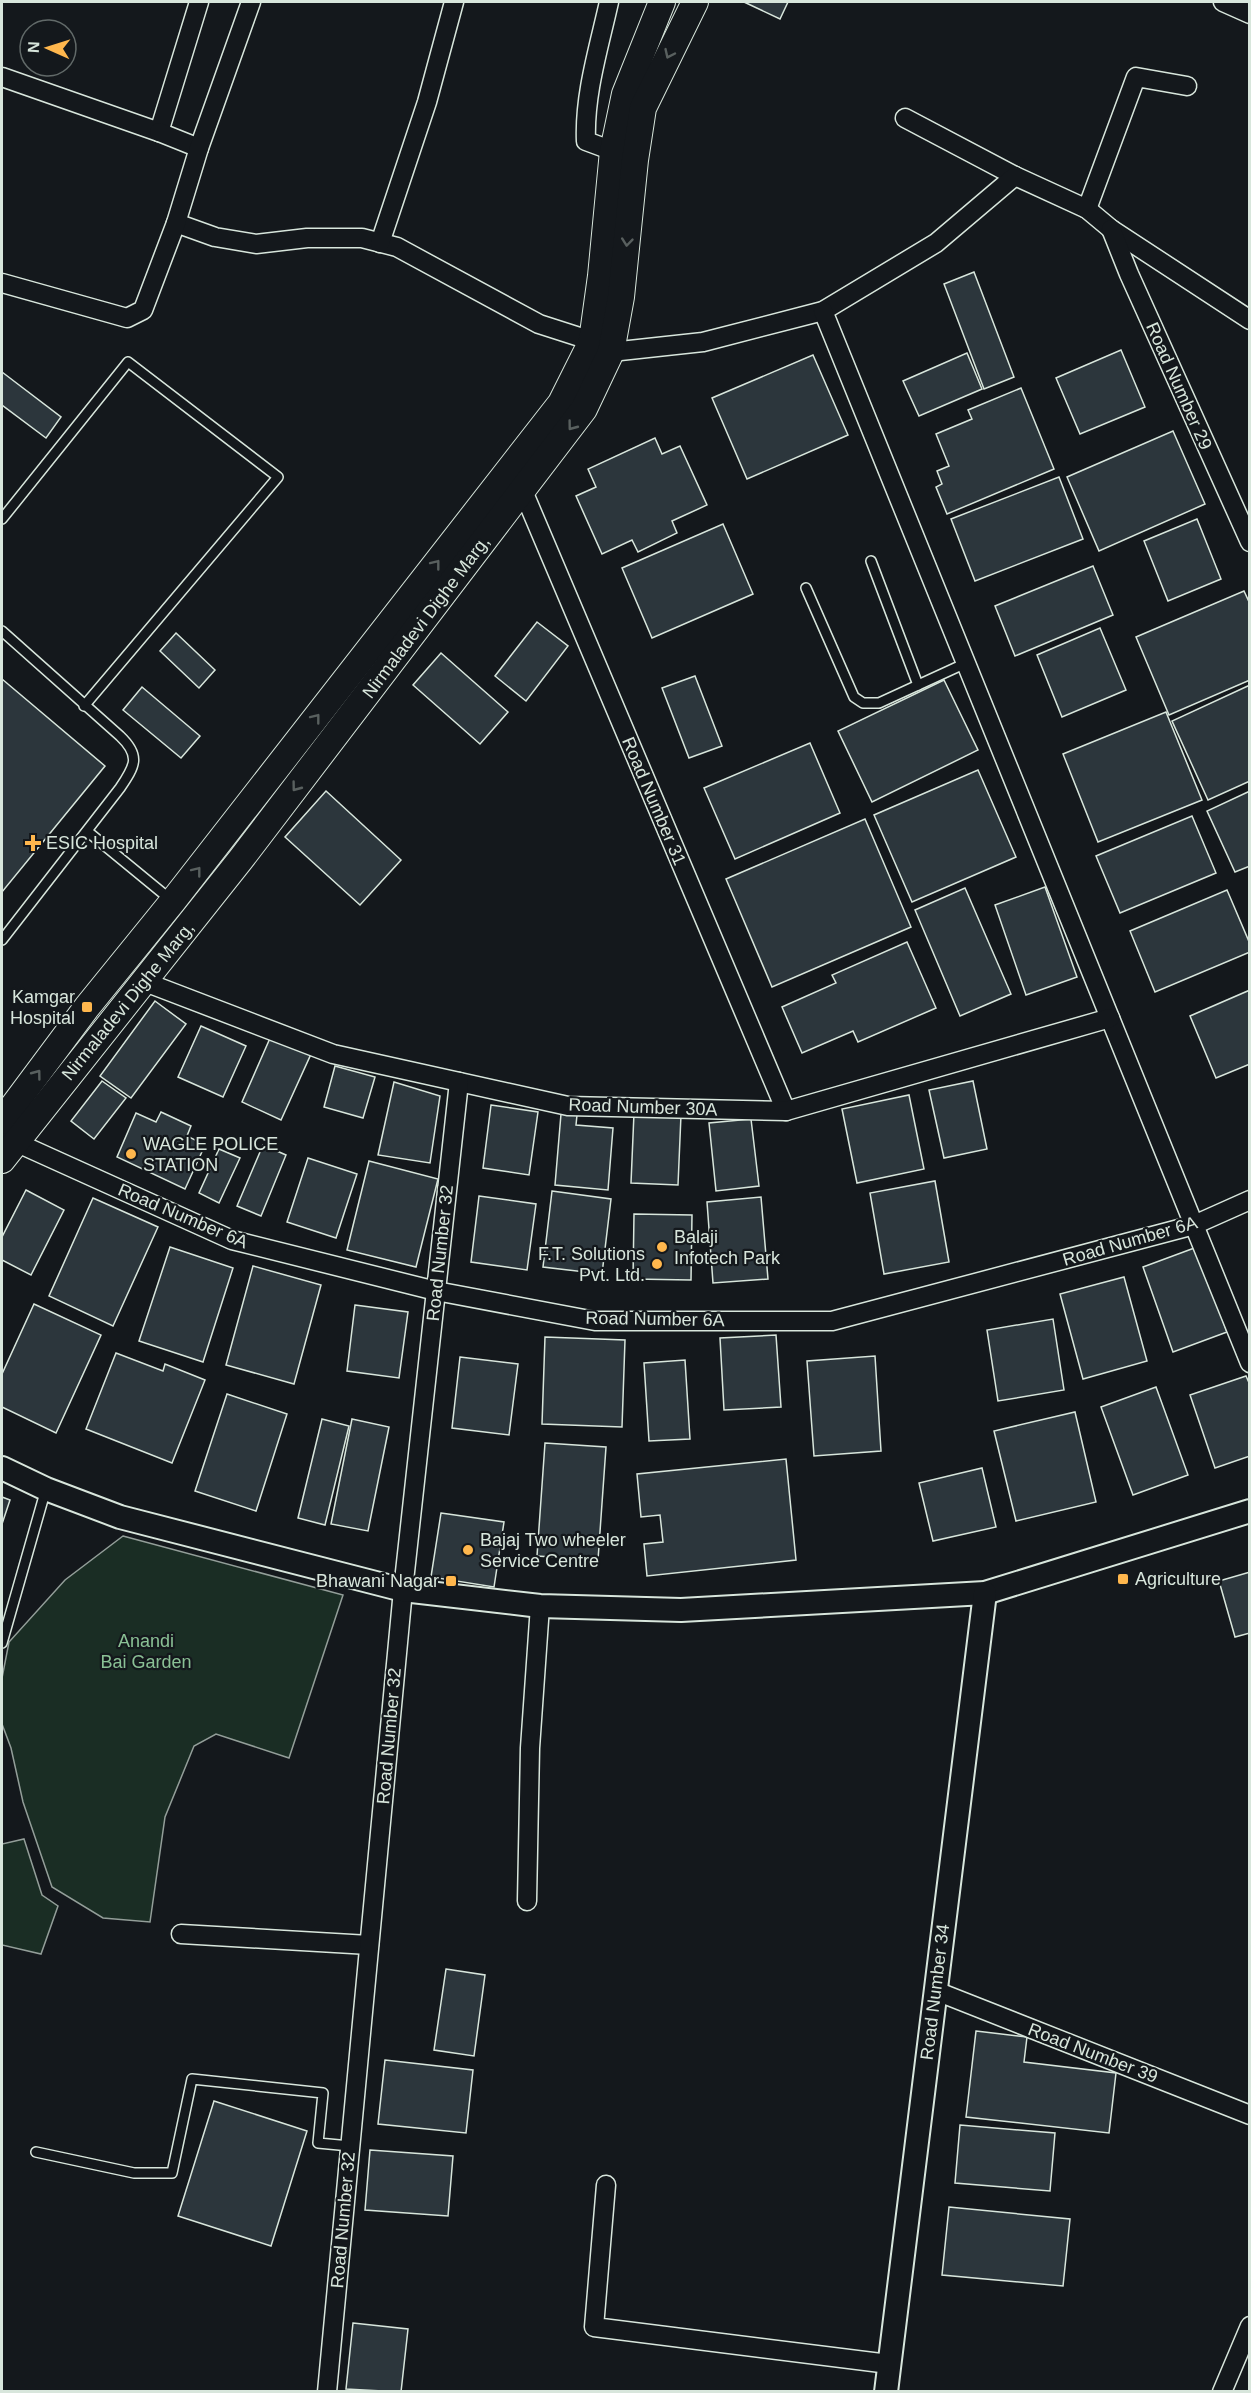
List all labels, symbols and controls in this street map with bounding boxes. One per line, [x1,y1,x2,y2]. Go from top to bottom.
north arrow [18,18,78,78]
text: N [25,41,42,53]
one-way arrow [664,47,676,58]
one-way arrow [621,237,633,246]
street label: Road Number 29 [1142,319,1216,453]
one-way arrow [568,419,579,430]
street label: Nirmaladevi Dighe Marg, [358,532,494,702]
one-way arrow [429,559,440,570]
one-way arrow [309,713,320,724]
street label: Road Number 31 [618,734,690,868]
one-way arrow [292,780,303,791]
place label: ESIC Hospital [46,833,158,853]
marker: ESIC Hospital [24,834,42,852]
one-way arrow [189,867,200,878]
street label: Nirmaladevi Dighe Marg, [58,918,198,1084]
place label: Kamgar Hospital [10,987,75,1028]
marker: Kamgar Hospital [80,1000,94,1014]
one-way arrow [29,1069,40,1080]
street label: Road Number 30A [568,1094,718,1120]
place label: WAGLE POLICE STATION [143,1134,278,1175]
marker: WAGLE POLICE STATION [124,1147,138,1161]
street label: Road Number 6A [115,1180,251,1252]
street label: Road Number 32 [423,1184,457,1322]
street label: Road Number 6A [1060,1212,1200,1270]
place label: Balaji Infotech Park [674,1227,781,1268]
marker: Balaji Infotech Park [655,1240,669,1254]
place label: F.T. Solutions Pvt. Ltd. [538,1244,645,1285]
marker: F.T. Solutions Pvt. Ltd. [650,1257,664,1271]
street label: Road Number 6A [585,1308,725,1330]
place label: Bajaj Two wheeler Service Centre [480,1530,626,1571]
marker: Bajaj Two wheeler Service Centre [461,1543,475,1557]
place label: Agriculture [1135,1569,1221,1589]
place label: Bhawani Nagar [316,1571,439,1591]
marker: Agriculture [1116,1572,1130,1586]
marker: Bhawani Nagar [444,1574,458,1588]
park label: Anandi Bai Garden [100,1631,192,1672]
street label: Road Number 32 [373,1667,405,1805]
street label: Road Number 34 [917,1923,953,2061]
street label: Road Number 39 [1025,2019,1161,2087]
street label: Road Number 32 [327,2151,359,2289]

